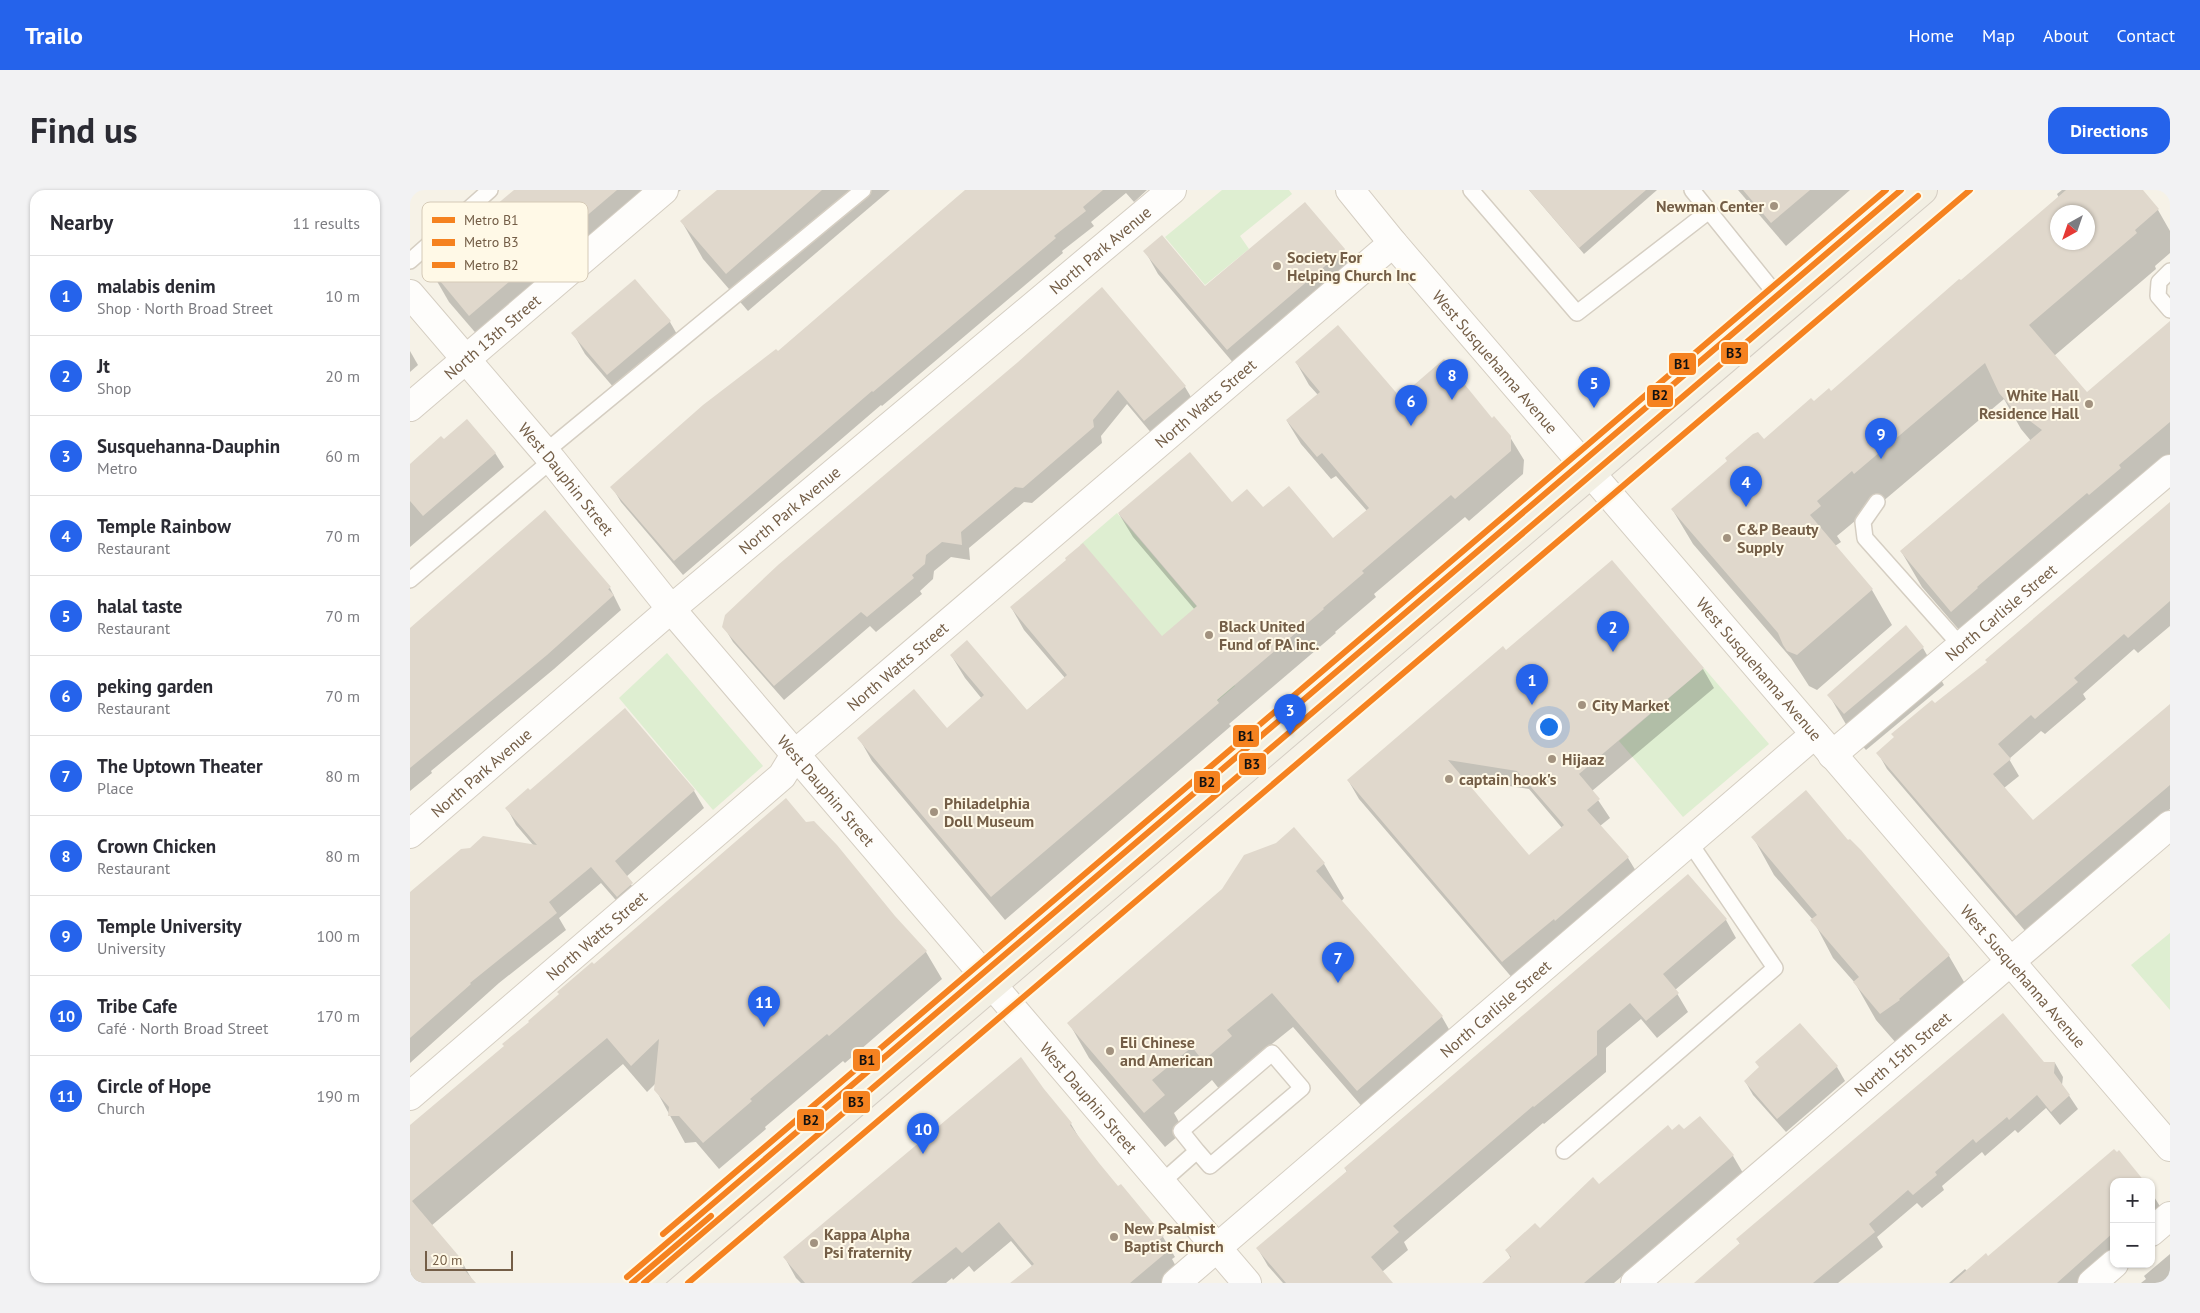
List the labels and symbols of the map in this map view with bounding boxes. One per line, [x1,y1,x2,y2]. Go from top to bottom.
place label: Newman Center [1656,196,1764,216]
marker: Newman Center [1768,200,1780,212]
legend [422,202,588,282]
street label: North Park Avenue [1045,202,1155,298]
north arrow [2050,205,2095,250]
text: Metro B1 [464,211,519,229]
text: Metro B3 [464,233,519,251]
place label: Society For Helping Church Inc [1287,247,1416,285]
text: Metro B2 [464,256,519,274]
marker: Society For Helping Church Inc [1271,260,1283,272]
street label: West Susquehanna Avenue [1428,286,1562,438]
street label: North 13th Street [440,290,545,384]
line badge: B3 [1720,341,1749,365]
text: B3 [1726,344,1742,362]
line badge: B1 [1668,352,1697,376]
street label: North Watts Street [1151,354,1260,452]
text: B1 [1674,355,1690,373]
pin: 8 [1436,359,1468,400]
pin: 5 [1578,367,1610,408]
line badge: B2 [1646,384,1674,408]
pin: 6 [1395,385,1427,426]
place label: White Hall Residence Hall [1979,385,2079,423]
text: B2 [1652,386,1668,404]
marker: White Hall Residence Hall [2083,398,2095,410]
street label: West Dauphin Street [514,418,619,540]
pin: 9 [1865,418,1897,459]
street label: North Park Avenue [734,462,844,558]
pin: 4 [1730,466,1762,507]
place label: C&P Beauty Supply [1737,519,1819,557]
marker: C&P Beauty Supply [1721,532,1733,544]
street label: North Carlisle Street [1941,559,2061,665]
street label: West Susquehanna Avenue [1692,593,1826,745]
pin: 2 [1597,611,1629,652]
place label: Black United Fund of PA inc. [1219,616,1320,654]
street label: North Watts Street [843,617,953,715]
marker: Black United Fund of PA inc. [1203,629,1215,641]
pin: 1 [1516,664,1548,705]
pin: 3 [1274,694,1306,735]
place label: City Market [1592,695,1670,715]
marker: City Market [1576,699,1588,711]
your location [1536,714,1562,740]
street label: North Park Avenue [427,724,536,822]
line badge: B1 [1232,724,1260,748]
text: B1 [1238,727,1254,745]
street label: West Dauphin Street [773,731,880,851]
place label: Hijaaz [1562,749,1604,769]
line badge: B3 [1238,752,1267,776]
marker: Hijaaz [1546,753,1558,765]
text: B3 [1244,755,1260,773]
place label: captain hook's [1459,769,1557,789]
line badge: B2 [1193,770,1221,794]
text: B2 [1199,773,1215,791]
marker: captain hook's [1443,773,1455,785]
place label: Philadelphia Doll Museum [944,793,1034,831]
marker: Philadelphia Doll Museum [928,806,940,818]
street label: North Watts Street [542,886,652,985]
street label: West Susquehanna Avenue [1956,900,2090,1052]
pin: 7 [1322,942,1354,983]
street label: North Carlisle Street [1436,955,1555,1062]
pin: 11 [748,986,780,1027]
street label: North 15th Street [1850,1007,1955,1101]
place label: Eli Chinese and American [1120,1032,1213,1070]
street label: West Dauphin Street [1036,1038,1142,1158]
marker: Eli Chinese and American [1104,1045,1116,1057]
line badge: B1 [852,1048,881,1072]
text: B1 [859,1051,875,1069]
line badge: B3 [842,1090,871,1114]
text: B3 [848,1093,864,1111]
line badge: B2 [796,1108,825,1132]
text: B2 [803,1111,819,1129]
pin: 10 [907,1113,939,1154]
place label: New Psalmist Baptist Church [1124,1218,1224,1256]
place label: Kappa Alpha Psi fraternity [824,1224,912,1262]
marker: New Psalmist Baptist Church [1108,1231,1120,1243]
marker: Kappa Alpha Psi fraternity [808,1237,820,1249]
scale bar [425,1248,512,1271]

